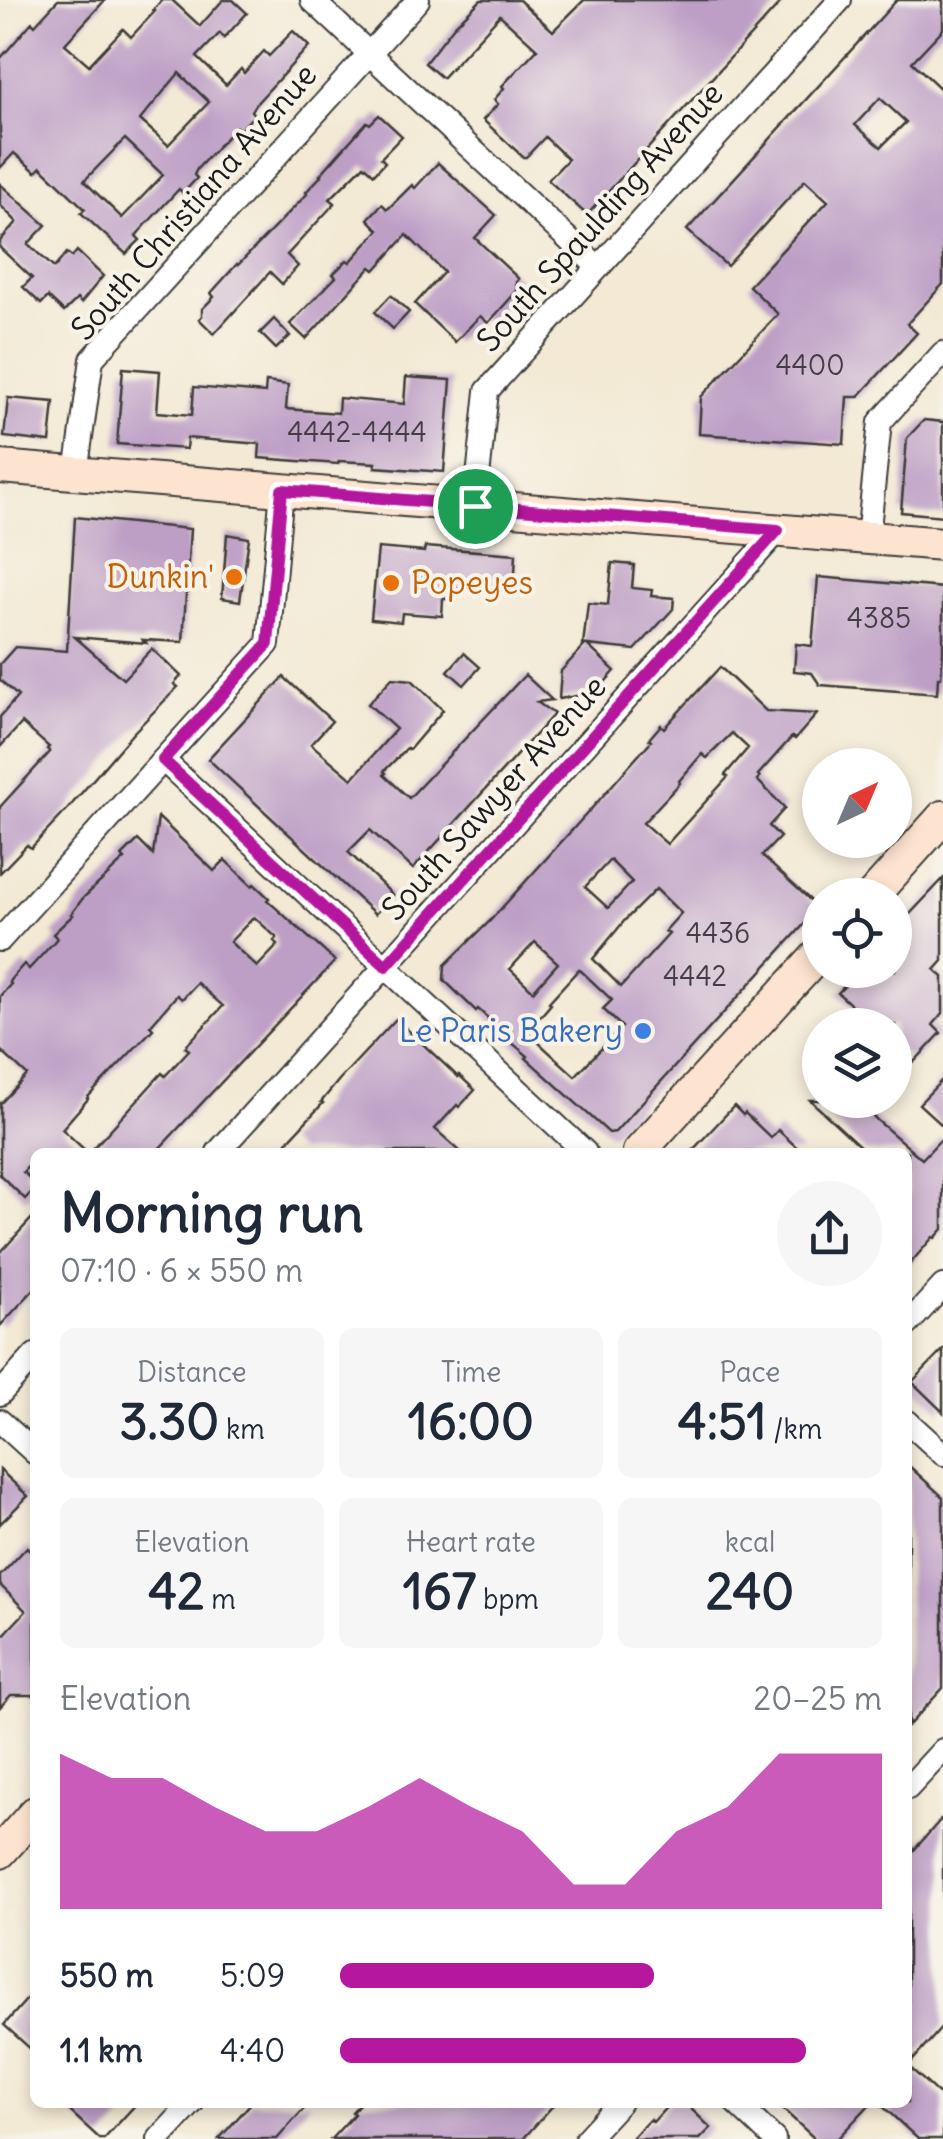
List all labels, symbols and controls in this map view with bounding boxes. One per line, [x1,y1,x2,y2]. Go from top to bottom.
street label: South Christiana Avenue [62,55,325,349]
street label: South Spaulding Avenue [468,73,731,360]
house number: 4400 [775,347,845,383]
house number: 4442-4444 [287,414,427,450]
pin [433,464,518,549]
icon: arrive [448,479,503,534]
place label: Dunkin' [106,556,214,597]
place label: Popeyes [411,562,533,603]
marker: Dunkin' [223,566,245,588]
marker: Popeyes [380,572,402,594]
house number: 4385 [847,600,911,636]
street label: South Sawyer Avenue [373,667,615,929]
north arrow [802,748,912,858]
map controls [802,748,912,1118]
button: locate [802,878,912,988]
house number: 4436 [686,915,750,951]
house number: 4442 [663,958,727,994]
button: layers [802,1008,912,1118]
place label: Le Paris Bakery [399,1010,623,1051]
marker: Le Paris Bakery [632,1020,654,1042]
text: Morning run [60,1178,364,1247]
button: share [777,1181,882,1286]
text: 07:10 · 6 × 550 m [60,1250,303,1291]
text: Distance [137,1354,247,1390]
text: Time [441,1354,501,1390]
text: Pace [720,1354,780,1390]
text: 3.30 [119,1390,219,1453]
text: 16:00 [408,1390,534,1453]
text: 4:51 [678,1390,767,1453]
text: km [219,1411,265,1447]
text: /km [767,1411,822,1447]
text: Elevation [135,1524,249,1560]
text: Heart rate [406,1524,536,1560]
text: kcal [725,1524,775,1560]
text: 42 [148,1560,205,1623]
text: 167 [403,1560,476,1623]
text: 240 [706,1560,794,1623]
text: m [205,1581,236,1617]
text: bpm [476,1581,539,1617]
text: Elevation [60,1678,191,1719]
text: 20–25 m [754,1678,882,1719]
text: 550 m [60,1955,154,1996]
text: 5:09 [220,1955,285,1996]
text: 1.1 km [60,2030,143,2071]
text: 4:40 [220,2030,285,2071]

